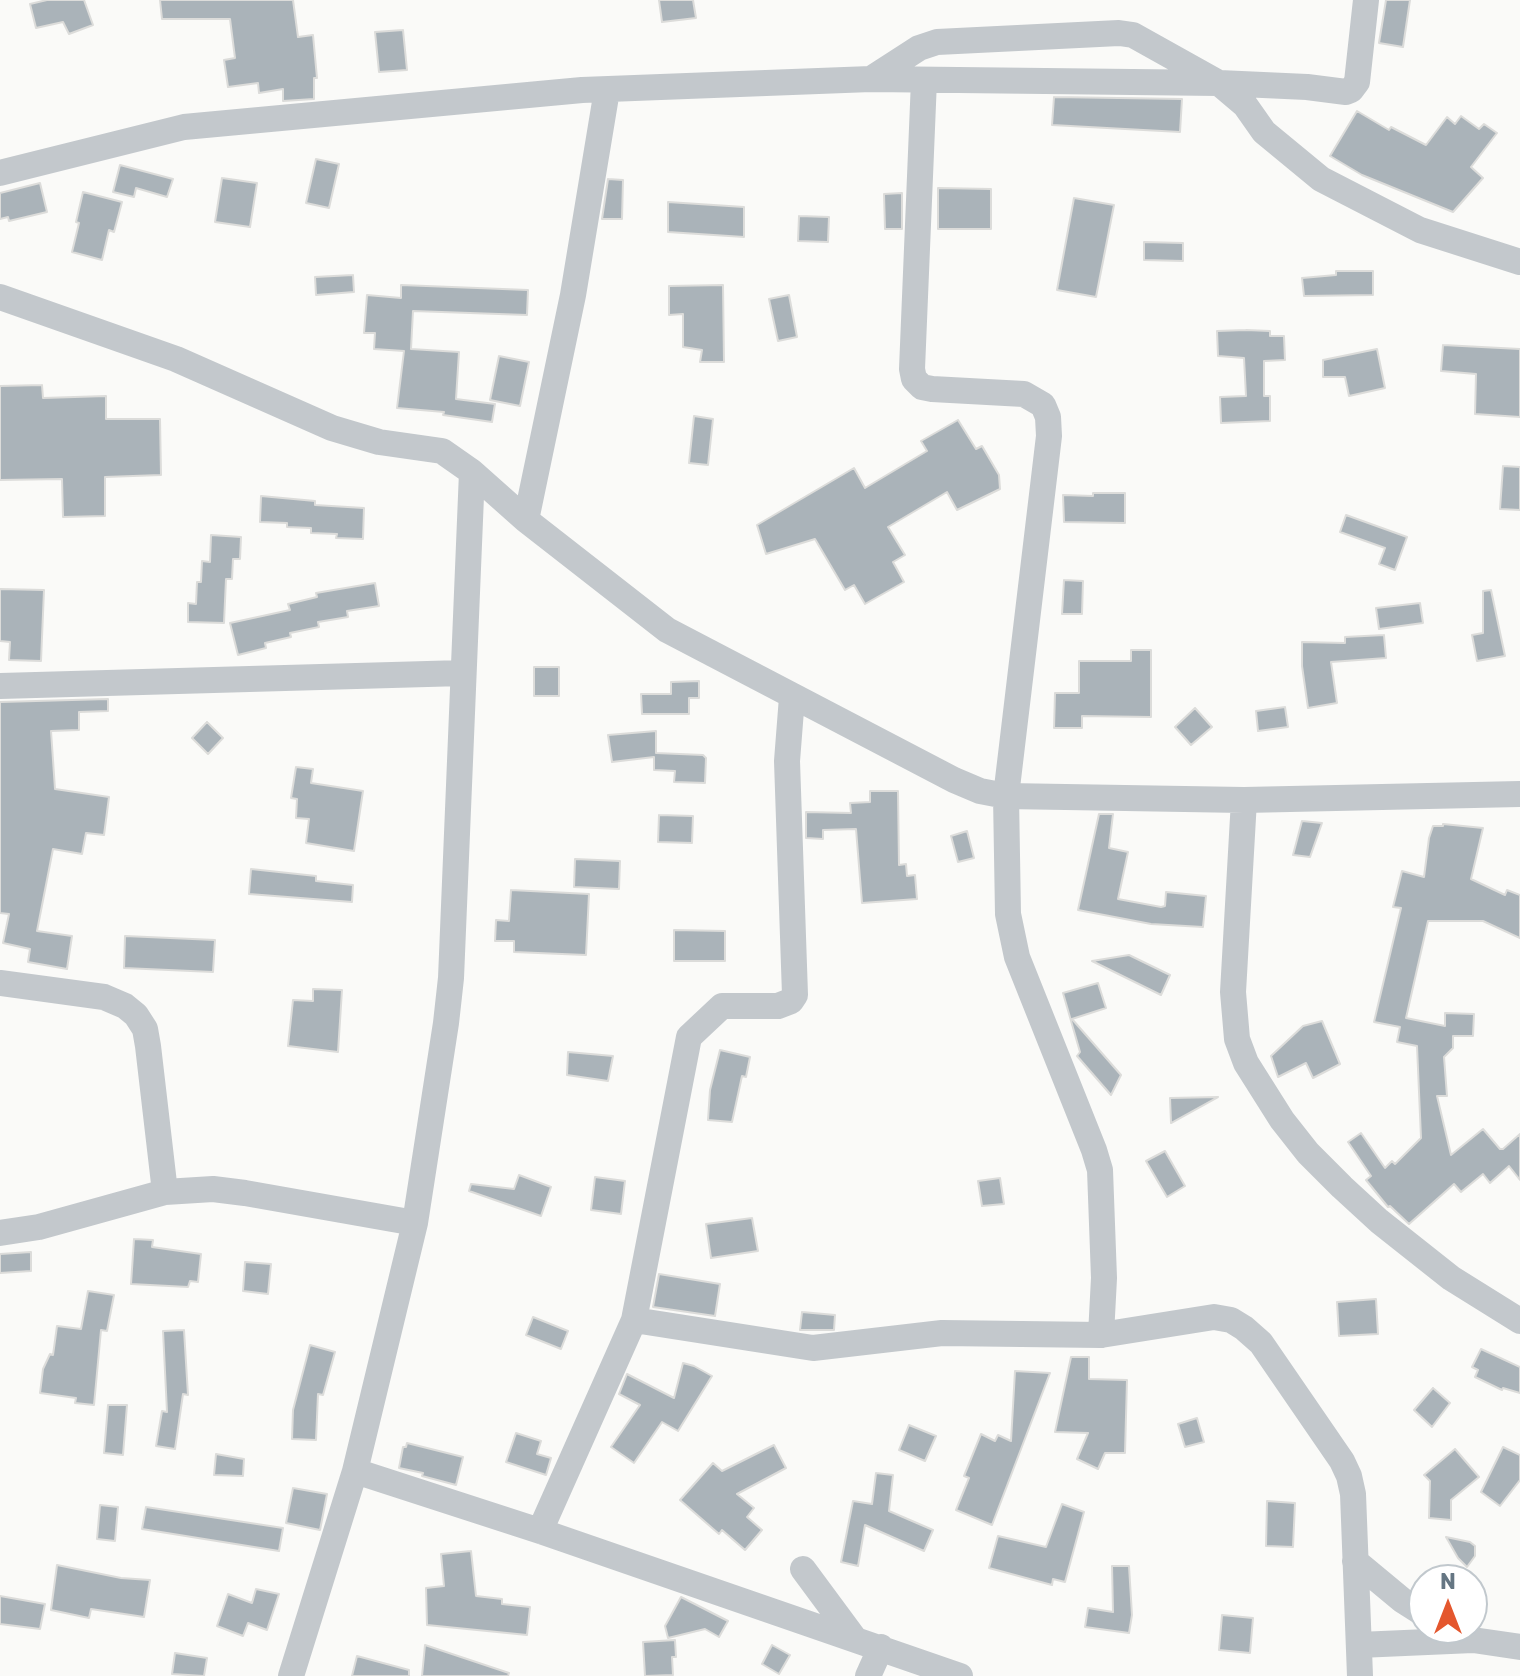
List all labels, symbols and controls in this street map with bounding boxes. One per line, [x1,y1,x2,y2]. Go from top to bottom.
north arrow [1408,1564,1488,1644]
text: N [1440,1568,1456,1595]

